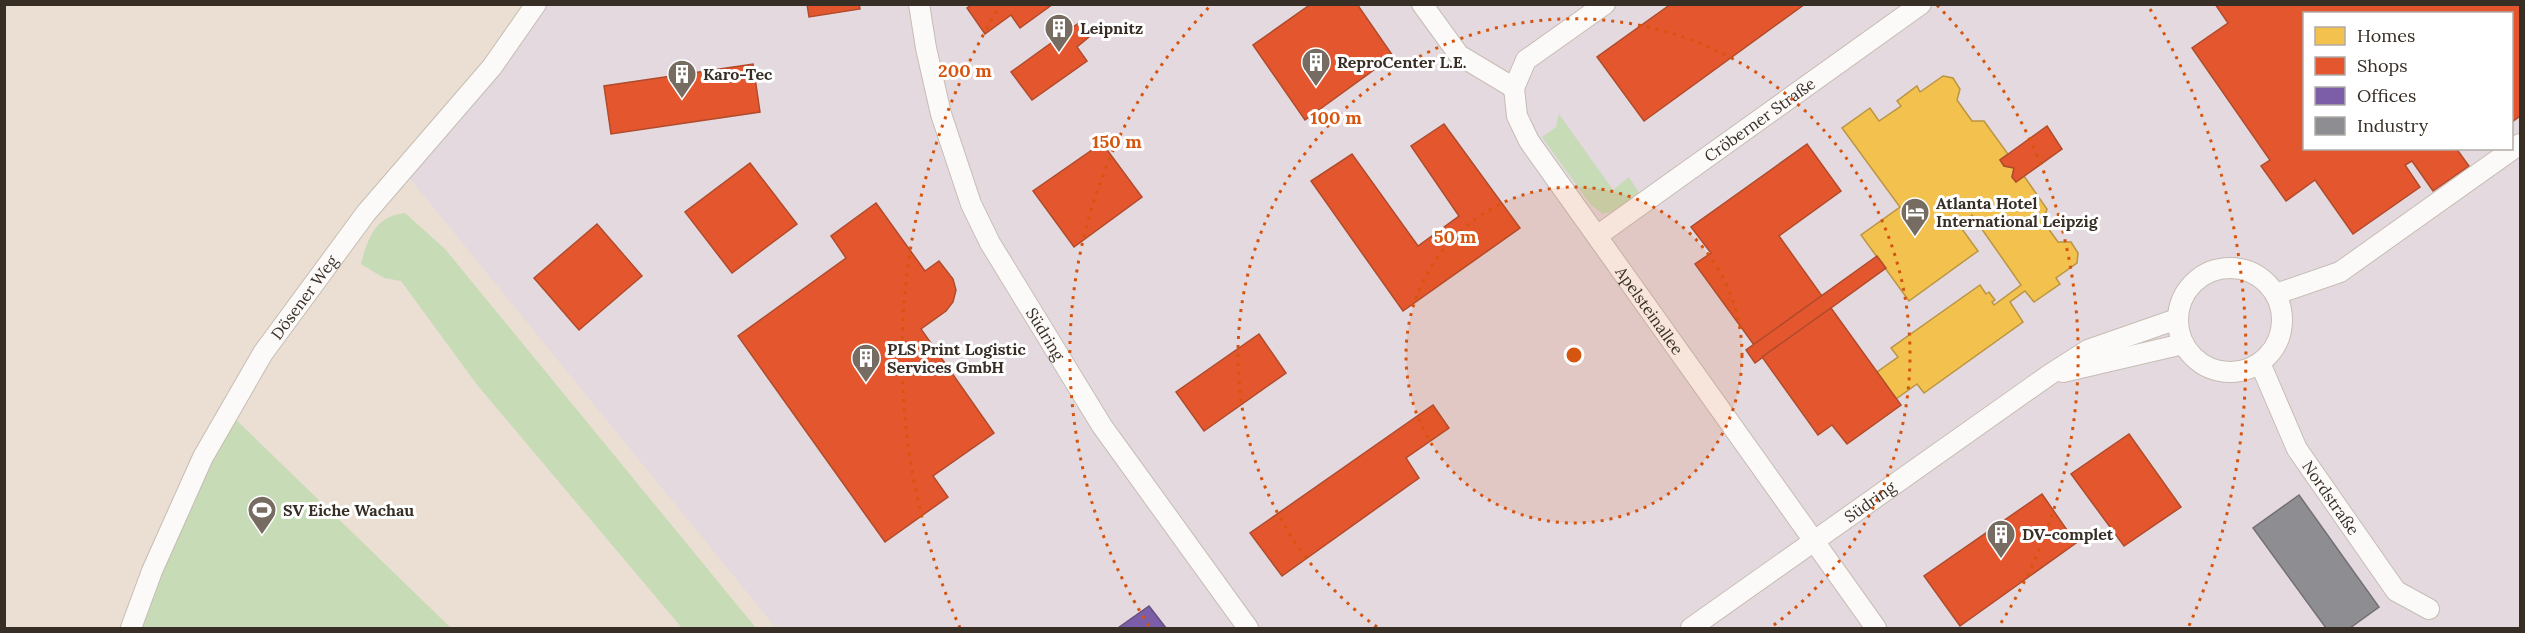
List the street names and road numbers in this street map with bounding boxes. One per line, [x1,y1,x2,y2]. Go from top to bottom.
street label: Cröberner Straße [1700,73,1819,166]
street label: Dösener Weg [266,250,342,343]
street label: Apelsteinallee [1611,262,1688,359]
street label: Südring [1022,304,1070,365]
street label: Nordstraße [2298,457,2364,539]
street label: Südring [1840,476,1900,527]

